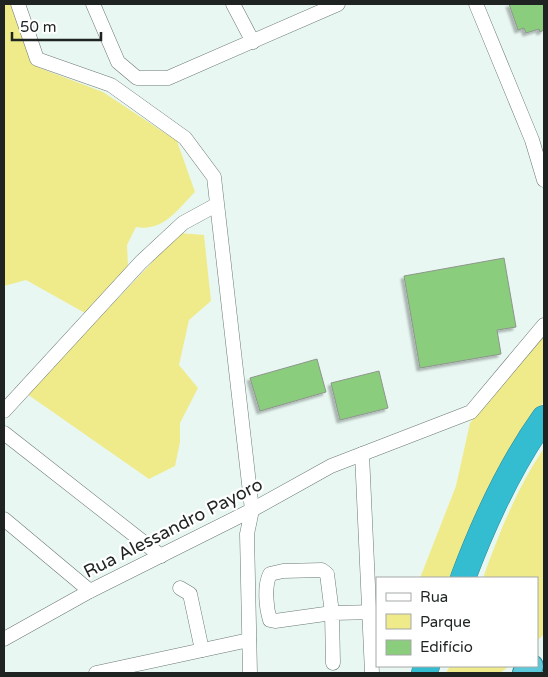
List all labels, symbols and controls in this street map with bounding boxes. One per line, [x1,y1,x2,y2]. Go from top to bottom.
scale bar [12,10,101,42]
text: 50 m [20,18,57,36]
street label: Rua Alessandro Payoro [80,473,266,583]
legend [376,577,538,667]
text: Rua [420,588,448,606]
text: Parque [420,613,471,631]
text: Edifício [420,638,473,656]

